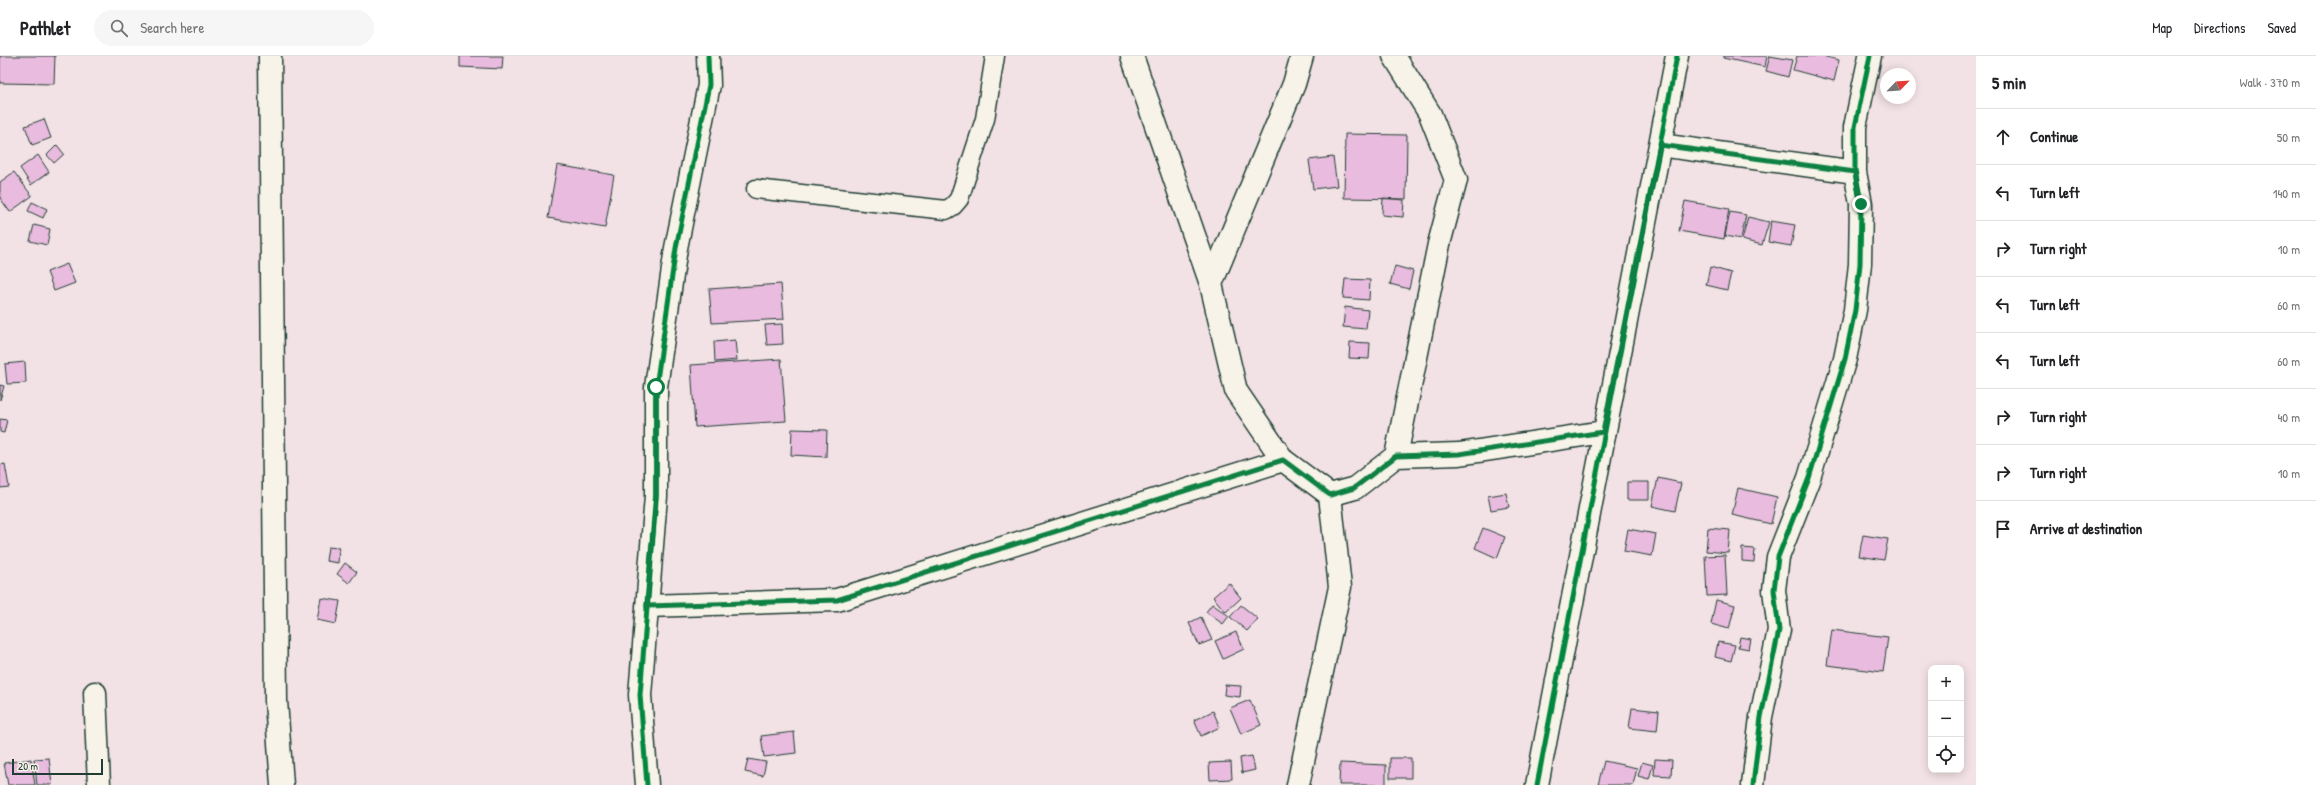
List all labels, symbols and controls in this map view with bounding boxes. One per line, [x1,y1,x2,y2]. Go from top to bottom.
search box [94,10,374,46]
text: Pathlet [20,15,70,41]
icon: search [108,17,130,39]
text: Search here [140,17,204,38]
text: Map [2152,18,2172,37]
text: Directions [2194,18,2245,37]
text: Saved [2267,18,2296,37]
north arrow [1880,68,1916,104]
text: 5 min [1992,71,2026,94]
text: Walk · 370 m [2240,73,2300,91]
icon: ahead [1992,126,2014,148]
text: Continue [2030,126,2078,147]
text: 50 m [2277,128,2300,146]
icon: left [1992,182,2014,204]
text: Turn left [2030,182,2080,203]
text: 140 m [2273,184,2300,202]
route end [1852,195,1870,213]
icon: right [1992,238,2014,260]
text: Turn right [2030,238,2086,259]
text: 10 m [2278,240,2300,258]
icon: left [1992,294,2014,316]
text: Turn left [2030,294,2080,315]
text: 60 m [2277,296,2300,314]
icon: left [1992,350,2014,372]
text: Turn left [2030,350,2080,371]
text: 60 m [2277,352,2300,370]
route start [647,378,665,396]
icon: right [1992,406,2014,428]
text: Turn right [2030,406,2086,427]
text: 40 m [2277,408,2300,426]
icon: right [1992,462,2014,484]
text: Turn right [2030,462,2086,483]
text: 10 m [2278,464,2300,482]
icon: arrive [1992,518,2014,540]
text: Arrive at destination [2030,518,2142,539]
map controls [1928,665,1964,773]
button: + [1928,665,1964,701]
button: − [1928,701,1964,737]
button: locate [1928,737,1964,773]
scale bar [12,757,103,776]
text: 20 m [18,759,38,773]

